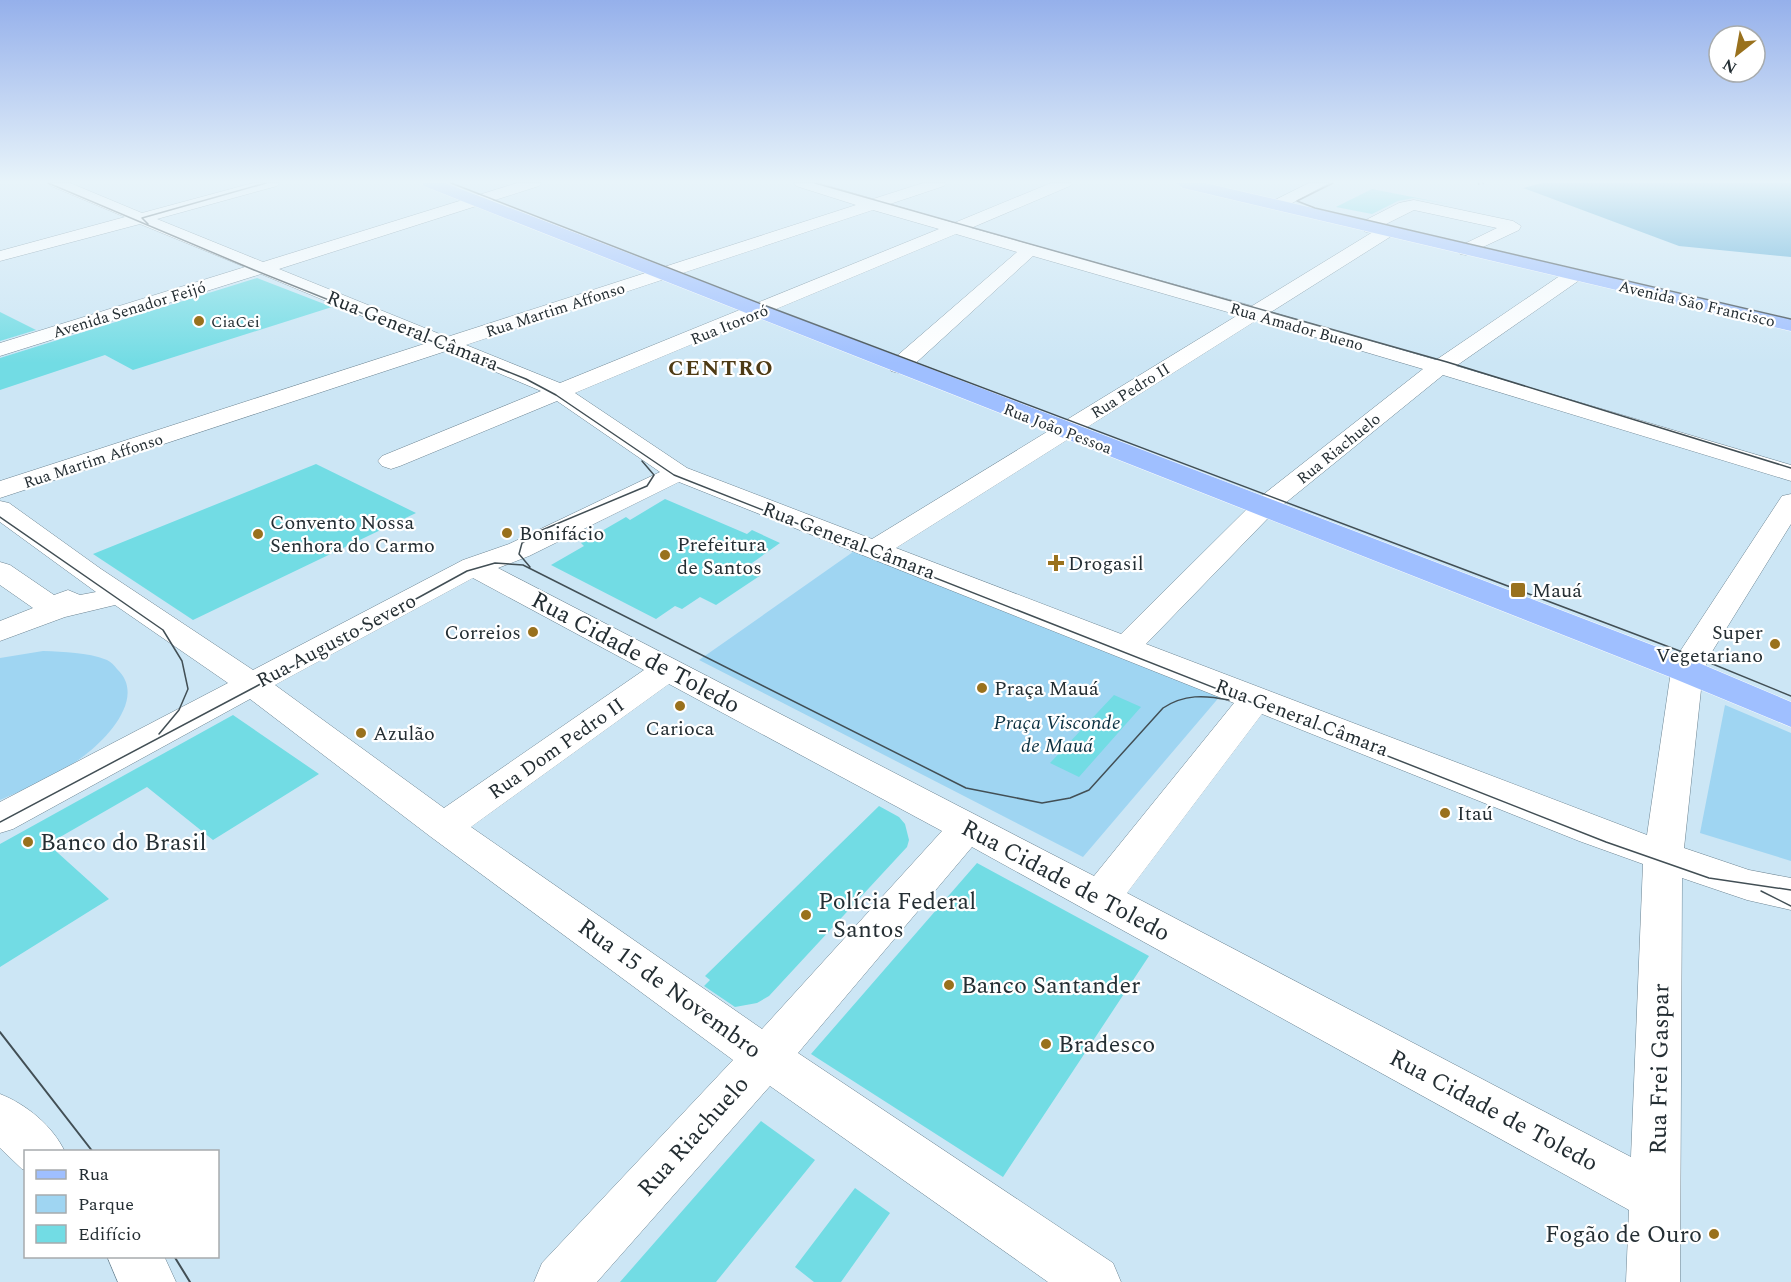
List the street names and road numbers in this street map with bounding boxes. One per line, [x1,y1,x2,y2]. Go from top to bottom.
street label: Avenida São Francisco [1616,274,1777,334]
street label: Avenida Senador Feijó [50,275,209,345]
street label: Rua Martim Affonso [482,276,628,344]
street label: Rua General Câmara [322,283,503,379]
street label: Rua Amador Bueno [1227,296,1366,358]
street label: Rua Itororó [687,298,772,351]
street label: Rua Pedro II [1086,357,1175,425]
street label: Rua João Pessoa [1000,397,1115,461]
street label: Rua Riachuelo [1292,407,1386,490]
street label: Rua Martim Affonso [20,427,166,495]
street label: Rua General Câmara [758,494,940,588]
street label: Rua Cidade de Toledo [525,582,746,723]
street label: Rua Augusto Severo [251,586,422,696]
street label: Rua General Câmara [1211,671,1393,765]
street label: Rua Dom Pedro II [482,691,631,807]
street label: Rua Cidade de Toledo [955,810,1176,951]
street label: Rua 15 de Novembro [570,910,769,1068]
street label: Rua Frei Gaspar [1641,983,1679,1155]
street label: Rua Cidade de Toledo [1383,1040,1604,1181]
street label: Rua Riachuelo [629,1068,758,1205]

